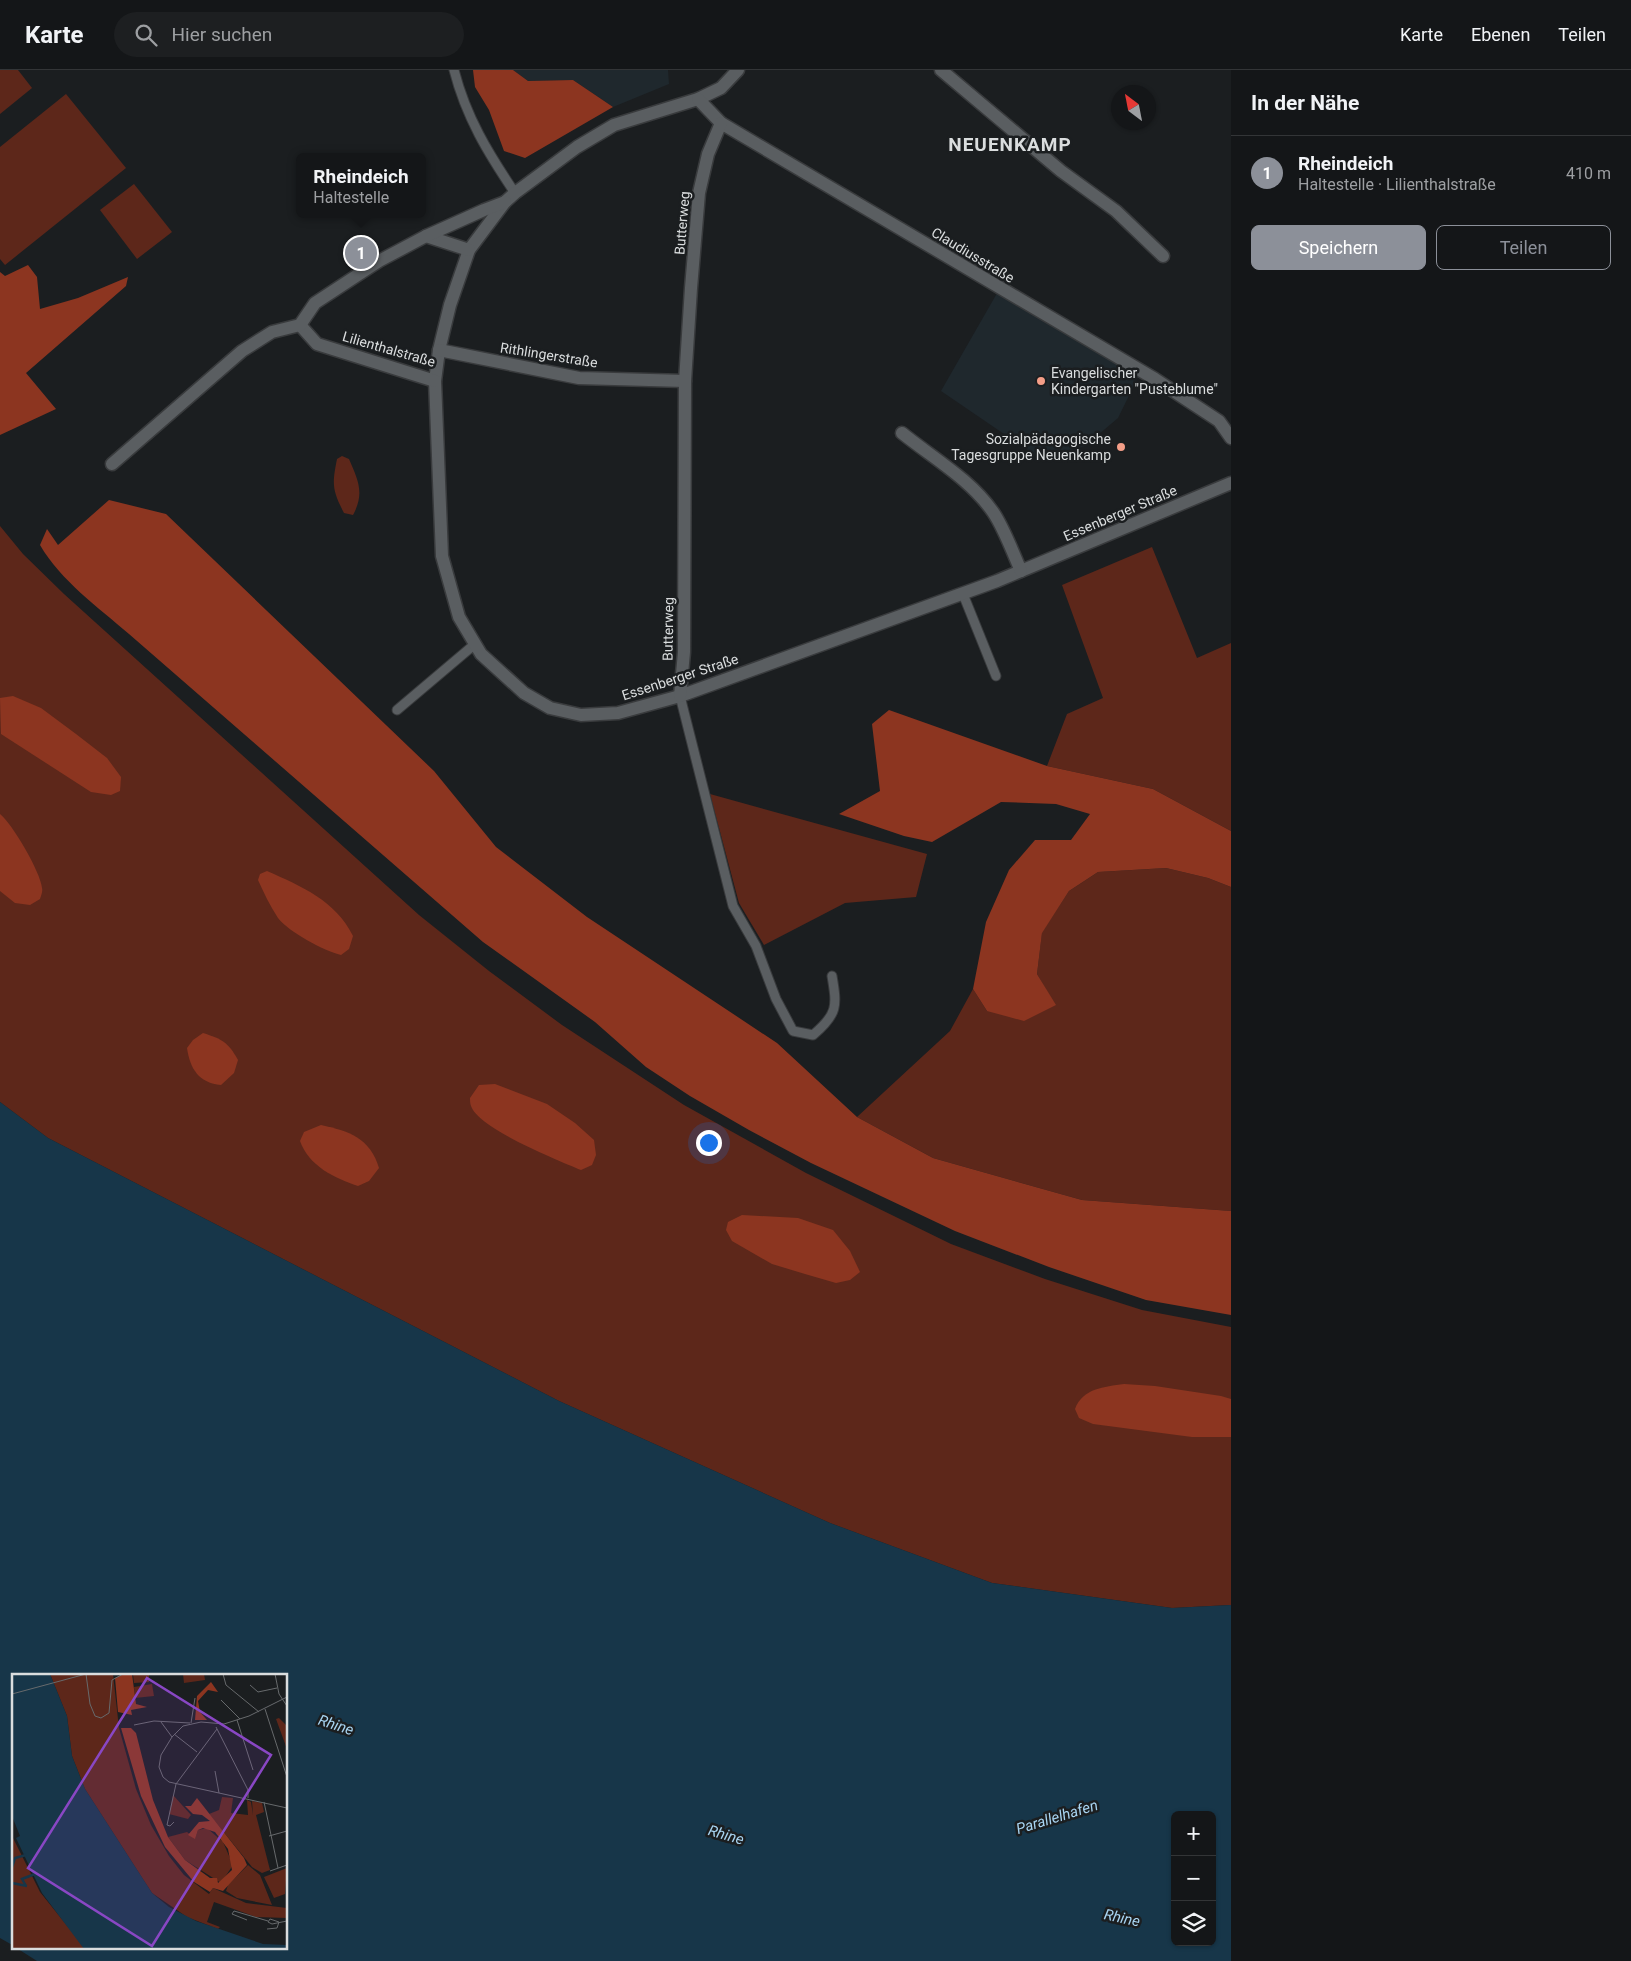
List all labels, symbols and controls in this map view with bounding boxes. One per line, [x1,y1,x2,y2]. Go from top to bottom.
search box [114,12,464,57]
text: Karte [25,21,84,49]
icon: search [132,21,160,49]
text: Hier suchen [172,23,272,46]
text: Karte [1400,24,1443,45]
text: Ebenen [1471,24,1530,45]
text: Teilen [1558,24,1606,45]
north arrow [1111,85,1156,130]
text: In der Nähe [1251,91,1359,115]
district label: NEUENKAMP [948,133,1072,156]
text: Rheindeich [1298,152,1393,175]
popup [296,153,426,218]
text: 1 [1262,164,1272,183]
text: 410 m [1566,164,1611,183]
text: Rheindeich [313,165,409,188]
text: Haltestelle · Lilienthalstraße [1298,175,1496,194]
text: Haltestelle [313,188,389,207]
street label: Butterweg [671,191,693,255]
street label: Claudiusstraße [929,224,1017,286]
button: Speichern [1251,225,1426,270]
button: Teilen [1436,225,1611,270]
pin: 1 [345,234,377,272]
street label: Lilienthalstraße [341,328,437,370]
street label: Rithlingerstraße [499,339,599,371]
place label: Evangelischer Kindergarten "Pusteblume" [1051,365,1218,397]
marker: Evangelischer Kindergarten "Pusteblume" [1035,375,1047,387]
place label: Sozialpädagogische Tagesgruppe Neuenkamp [951,431,1111,463]
marker: Sozialpädagogische Tagesgruppe Neuenkamp [1115,441,1127,453]
street label: Essenberger Straße [1061,482,1179,544]
street label: Butterweg [659,597,677,661]
street label: Essenberger Straße [620,651,740,703]
your location [696,1130,722,1156]
inset map [12,1674,288,1948]
water label: Rhine [316,1711,356,1739]
water label: Parallelhafen [1014,1796,1100,1838]
map controls [1171,1811,1216,1946]
button: + [1171,1811,1216,1856]
water label: Rhine [706,1821,746,1849]
button: − [1171,1856,1216,1901]
button: layers [1171,1901,1216,1946]
water label: Rhine [1102,1905,1142,1931]

